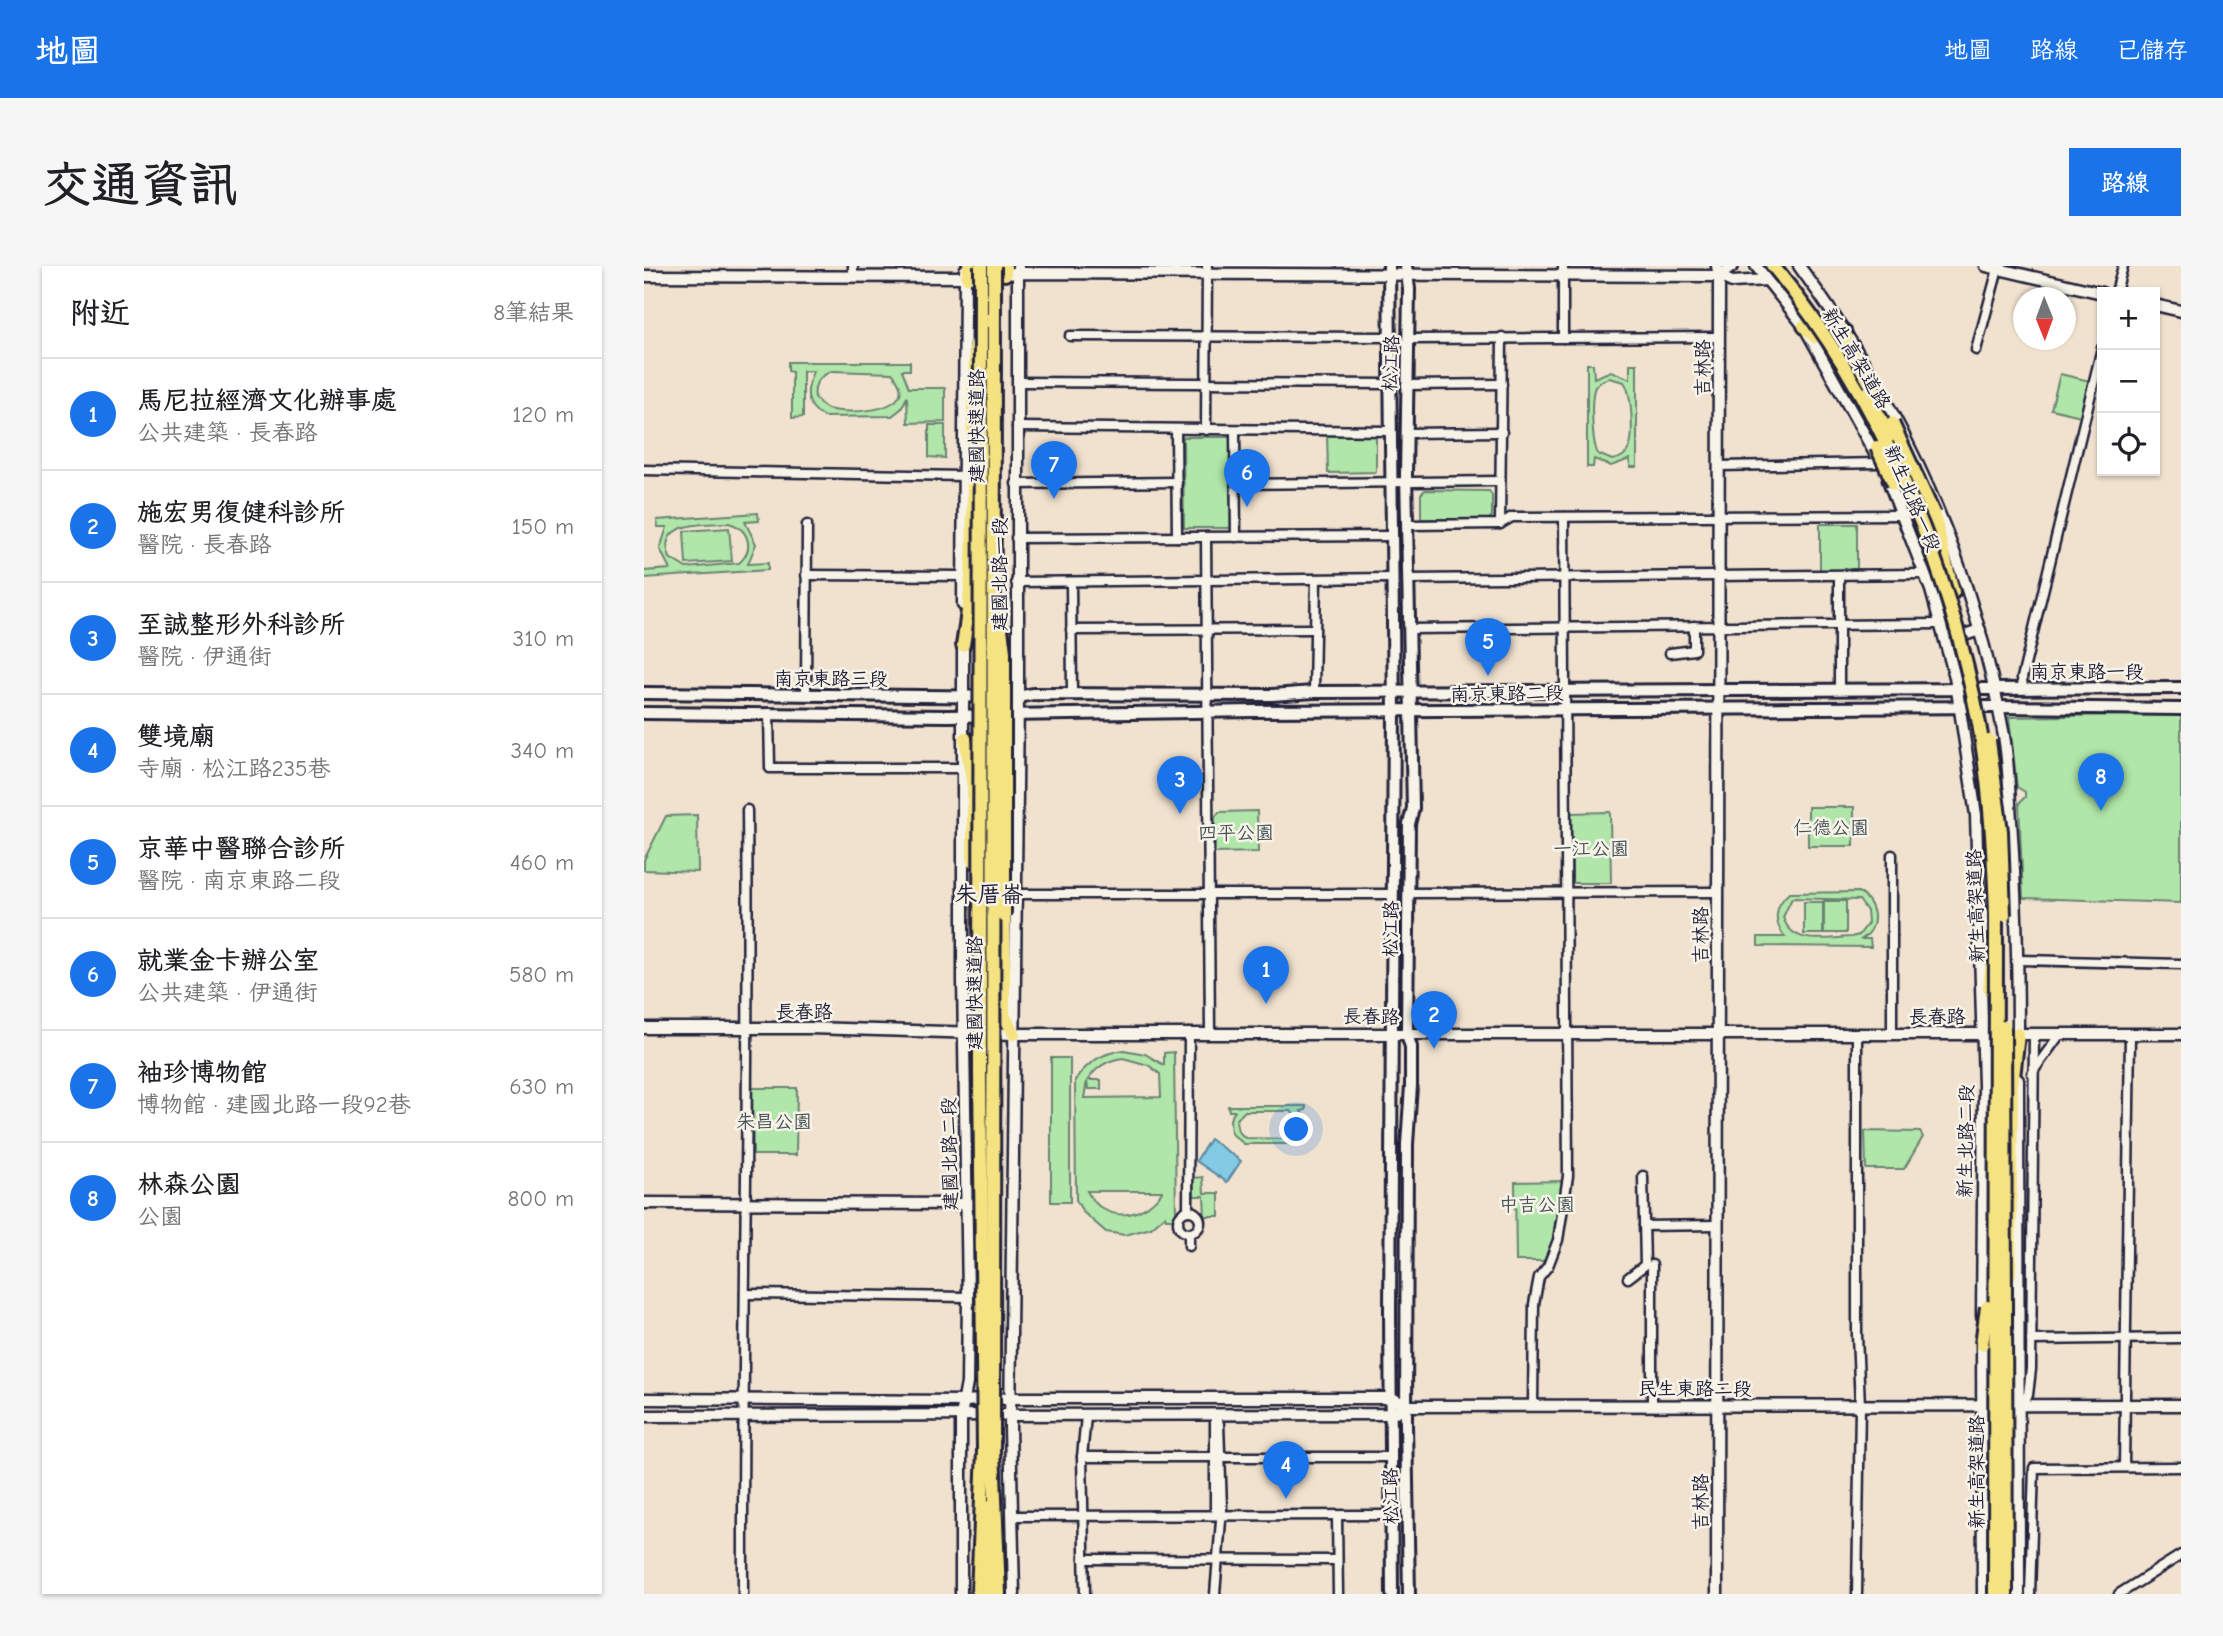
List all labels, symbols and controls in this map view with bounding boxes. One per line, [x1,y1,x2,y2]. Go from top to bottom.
text: 地圖 [35,32,101,70]
text: 地圖 [1944,36,1992,64]
text: 路線 [2030,36,2078,64]
text: 已儲存 [2116,36,2188,64]
button: 路線 [2069,148,2181,216]
text: 交通資訊 [42,157,238,213]
north arrow [2013,287,2076,350]
map controls [2097,287,2160,476]
button: + [2097,287,2160,350]
text: 附近 [70,296,130,331]
text: 8筆結果 [493,299,574,326]
street label: 新生高架道路 [1817,304,1895,413]
street label: 松江路 [1379,334,1403,392]
street label: 吉林路 [1692,339,1714,397]
button: − [2097,350,2160,413]
street label: 建國快速道路 [966,369,988,483]
text: 馬尼拉經濟文化辦事處 [137,386,397,416]
text: 1 [88,401,98,428]
text: 120 m [512,401,574,428]
button: locate [2097,413,2160,476]
text: 公共建築 · 長春路 [137,419,317,446]
pin: 7 [1031,441,1077,499]
street label: 新生北路一段 [1880,442,1944,555]
pin: 6 [1224,449,1270,507]
text: 施宏男復健科診所 [137,498,345,528]
text: 2 [87,513,99,540]
text: 150 m [512,513,574,540]
street label: 建國北路一段 [989,517,1011,631]
text: 醫院 · 長春路 [137,531,271,558]
text: 至誠整形外科診所 [137,610,345,640]
pin: 5 [1465,618,1511,676]
text: 3 [87,625,99,652]
text: 310 m [513,625,574,652]
text: 醫院 · 伊通街 [137,643,271,670]
street label: 南京東路一段 [2030,661,2144,683]
street label: 南京東路三段 [774,668,888,690]
street label: 南京東路二段 [1450,682,1564,706]
text: 雙境廟 [137,722,215,752]
text: 4 [88,737,98,764]
text: 340 m [511,737,574,764]
pin: 8 [2078,753,2124,811]
text: 寺廟 · 松江路235巷 [137,755,331,782]
pin: 3 [1157,756,1203,814]
park label: 仁德公園 [1793,817,1869,839]
park label: 四平公園 [1198,822,1274,844]
text: 京華中醫聯合診所 [137,834,345,864]
park label: 一江公園 [1553,838,1629,860]
text: 5 [87,849,99,876]
text: 460 m [510,849,574,876]
street label: 新生高架道路 [1963,849,1989,963]
text: 醫院 · 南京東路二段 [137,867,340,894]
district label: 朱厝崙 [955,881,1024,908]
street label: 松江路 [1380,900,1402,958]
street label: 吉林路 [1690,906,1712,964]
street label: 建國快速道路 [964,936,986,1050]
text: 就業金卡辦公室 [137,946,319,976]
pin: 1 [1243,946,1289,1004]
text: 6 [87,961,99,988]
text: 580 m [509,961,574,988]
text: 公共建築 · 伊通街 [137,979,317,1006]
pin: 2 [1411,991,1457,1049]
street label: 長春路 [775,1001,833,1023]
street label: 長春路 [1342,1006,1400,1028]
street label: 長春路 [1908,1006,1966,1028]
text: 袖珍博物館 [137,1058,267,1088]
text: 7 [88,1073,98,1100]
text: 630 m [509,1073,574,1100]
street label: 新生北路二段 [1954,1084,1978,1198]
text: 博物館 · 建國北路一段92巷 [137,1091,411,1118]
street label: 建國北路二段 [938,1097,962,1211]
park label: 朱昌公園 [736,1111,812,1133]
your location [1279,1112,1313,1146]
text: 林森公園 [137,1170,241,1200]
text: 8 [87,1185,99,1212]
text: 800 m [507,1185,574,1212]
park label: 中吉公園 [1499,1194,1575,1216]
text: 公園 [137,1203,183,1230]
street label: 民生東路二段 [1638,1378,1752,1400]
street label: 新生高架道路 [1966,1415,1988,1529]
pin: 4 [1263,1441,1309,1499]
street label: 松江路 [1380,1467,1402,1525]
street label: 吉林路 [1690,1473,1712,1531]

